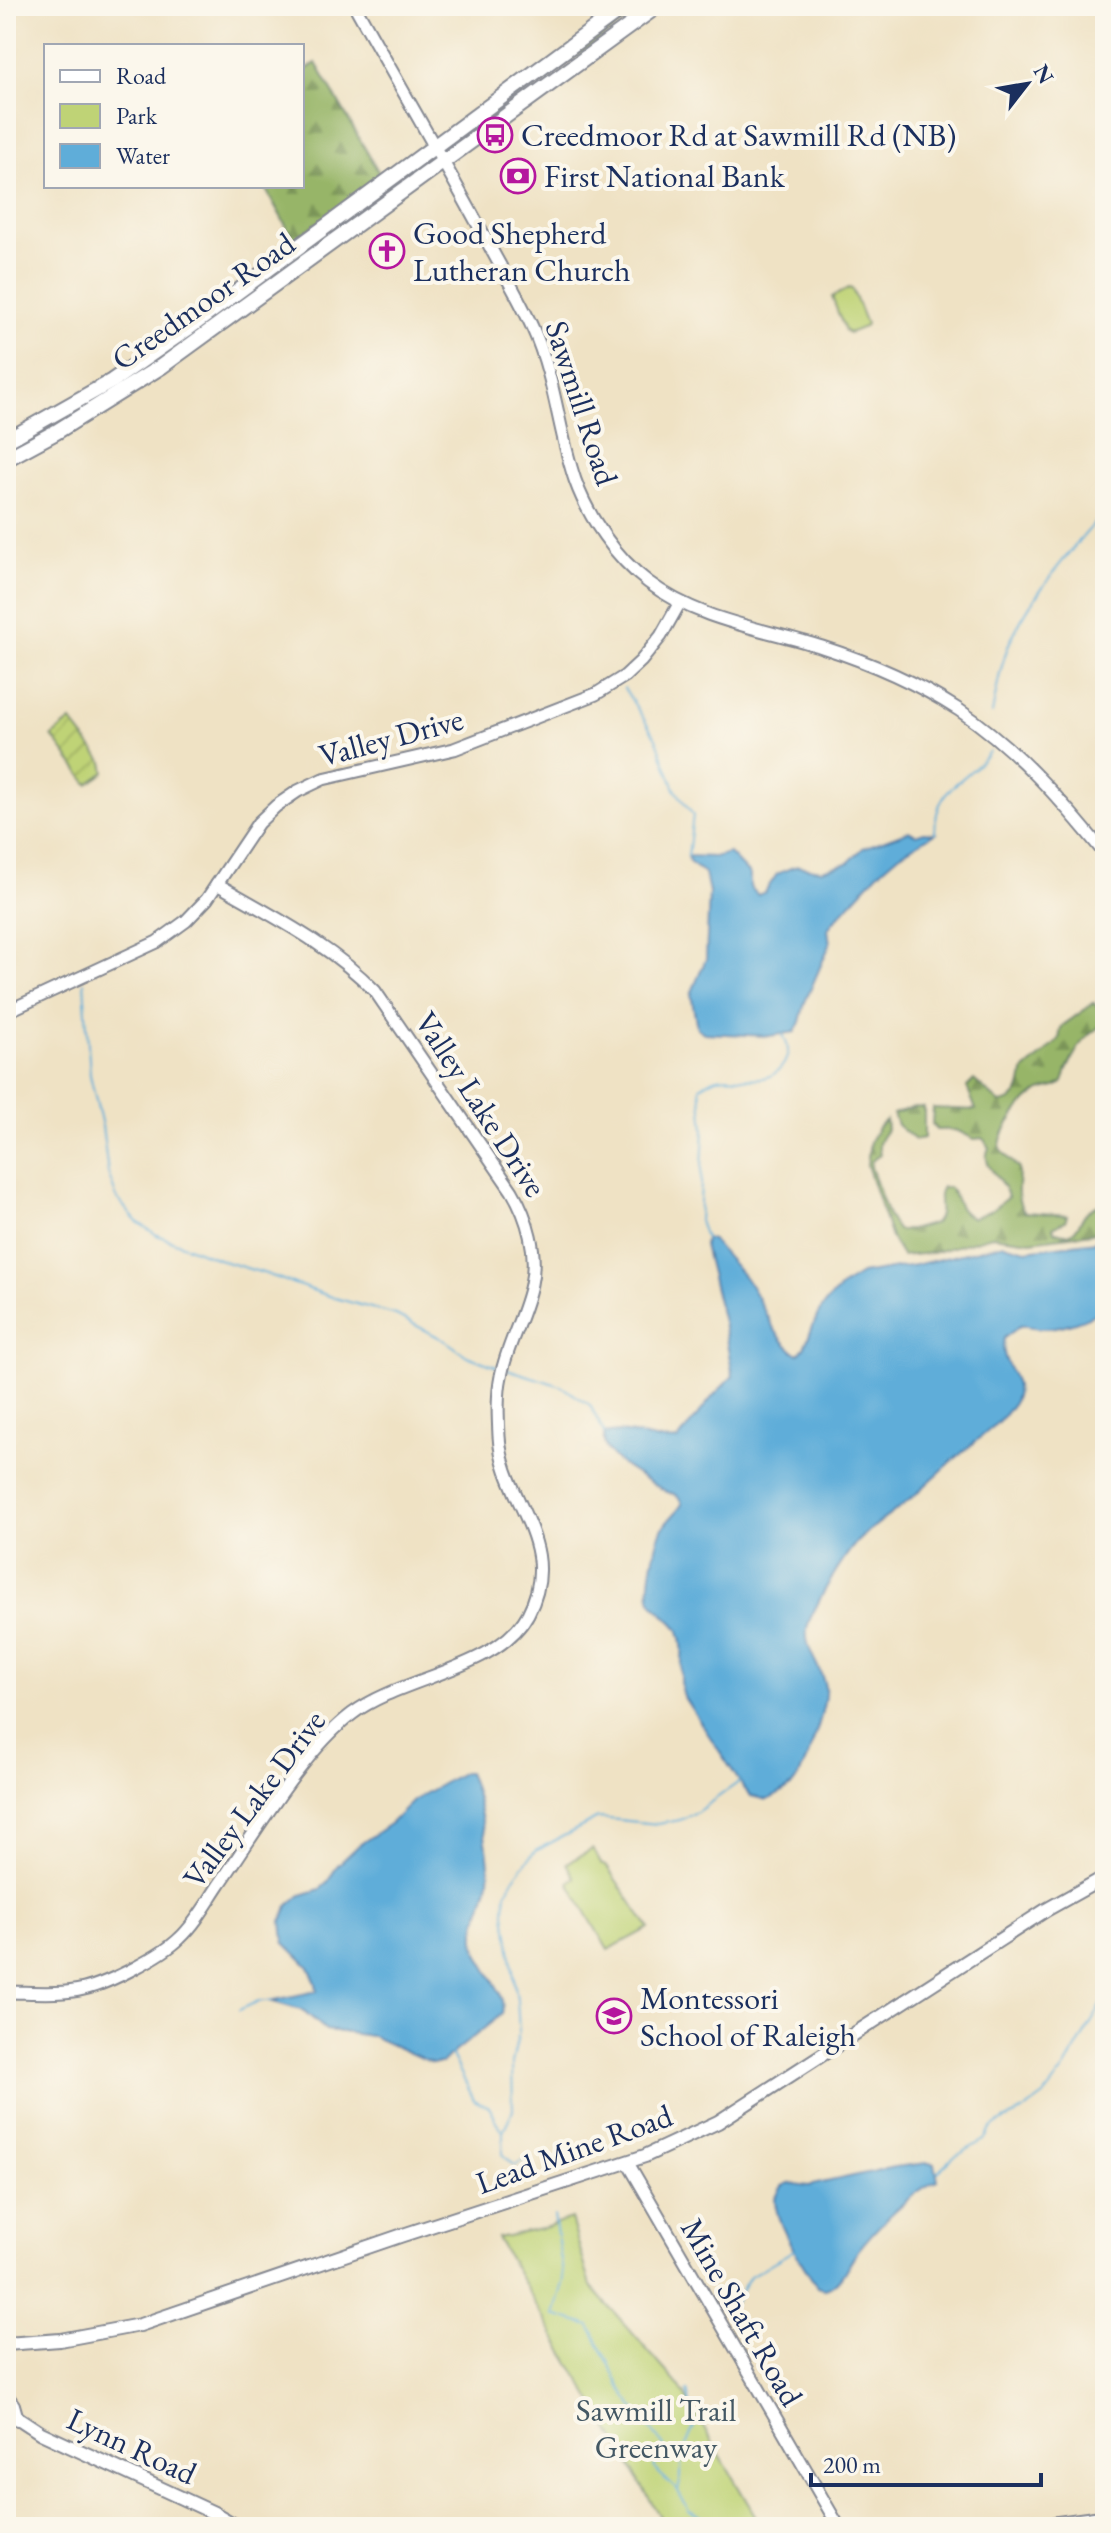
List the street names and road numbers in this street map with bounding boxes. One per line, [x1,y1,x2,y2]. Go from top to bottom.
street label: Creedmoor Road [103,222,304,380]
street label: Sawmill Road [536,315,629,491]
street label: Valley Drive [314,698,468,776]
street label: Valley Lake Drive [405,1003,557,1205]
street label: Valley Lake Drive [173,1701,335,1897]
street label: Lead Mine Road [470,2094,679,2204]
street label: Mine Shaft Road [671,2210,813,2414]
street label: Lynn Road [60,2398,204,2495]

